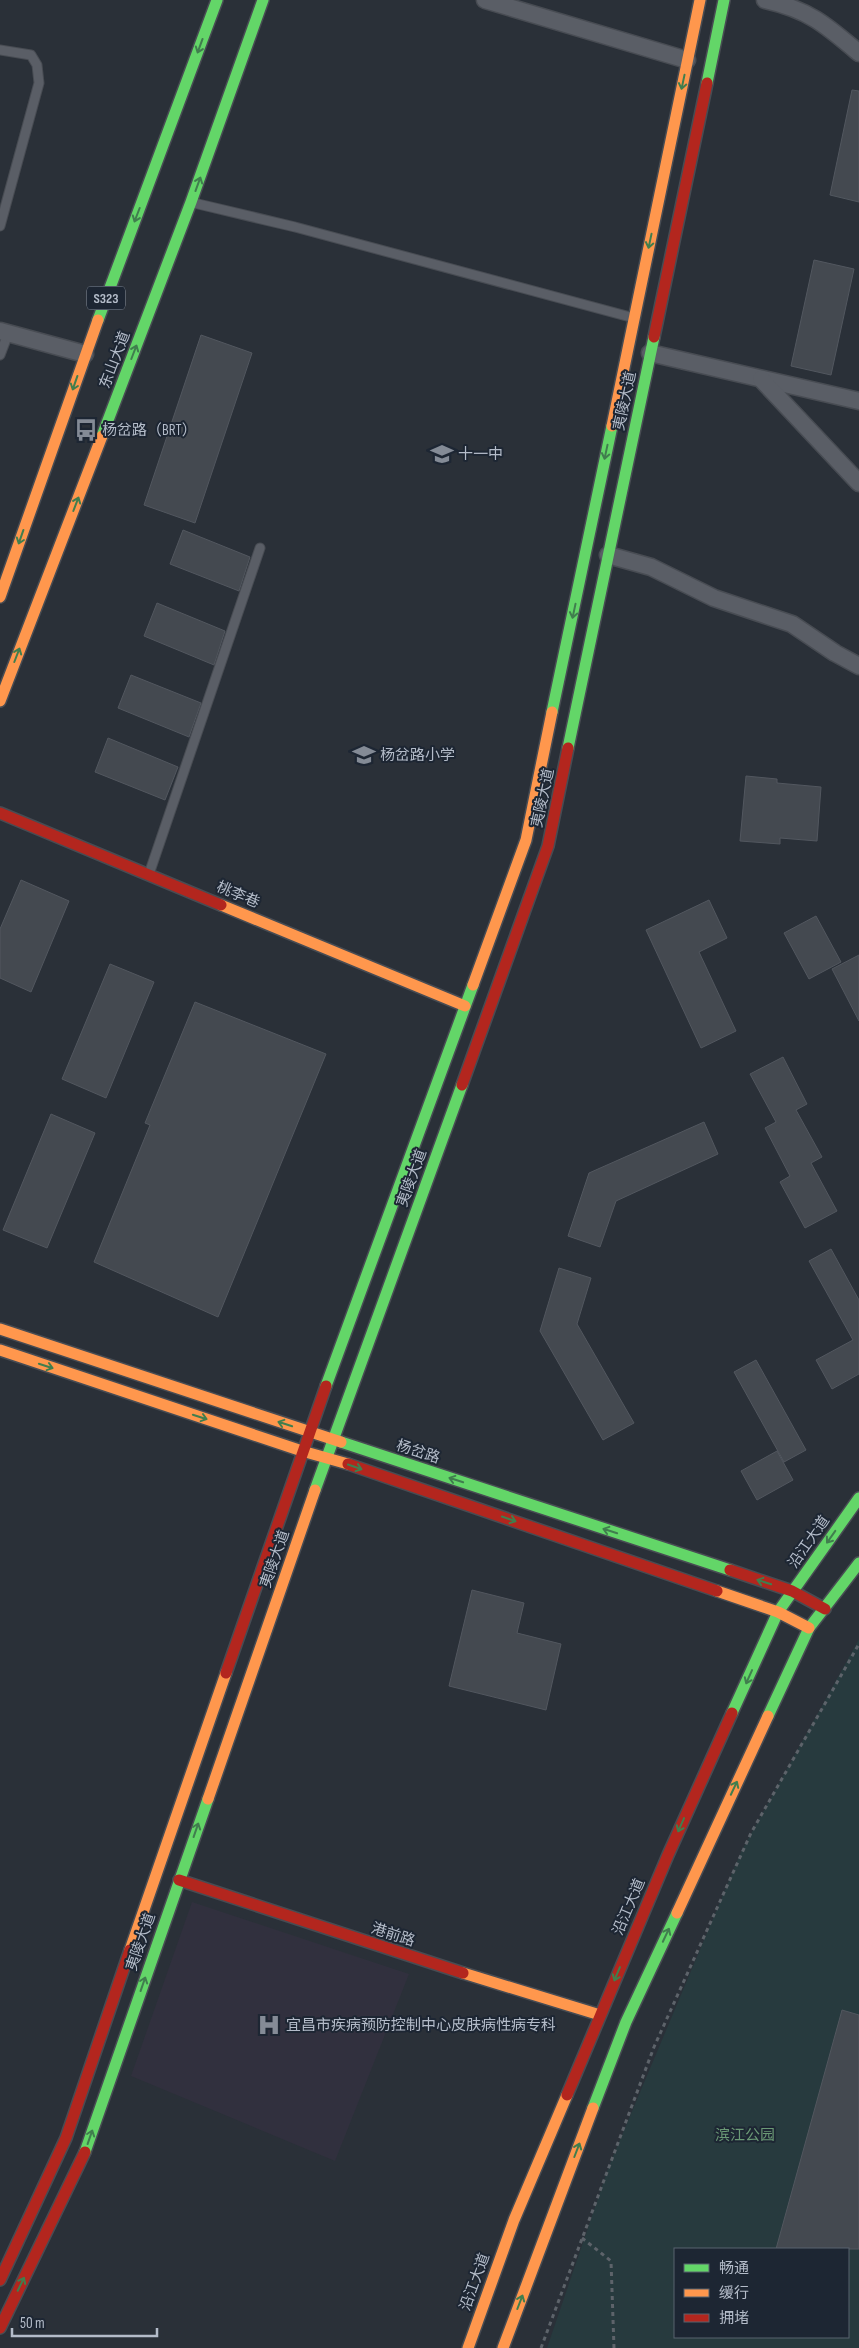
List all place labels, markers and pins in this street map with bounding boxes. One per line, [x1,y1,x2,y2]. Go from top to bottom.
bus stop icon: 杨岔路（BRT） [73,417,99,443]
place label: 杨岔路（BRT） [102,421,197,440]
school or university icon: 十一中 [429,441,455,467]
place label: 十一中 [458,445,503,464]
school or university icon: 杨岔路小学 [351,742,377,768]
place label: 杨岔路小学 [380,746,455,765]
hospital icon: 宜昌市疾病预防控制中心皮肤病性病专科 [256,2012,282,2038]
place label: 宜昌市疾病预防控制中心皮肤病性病专科 [286,2016,556,2035]

